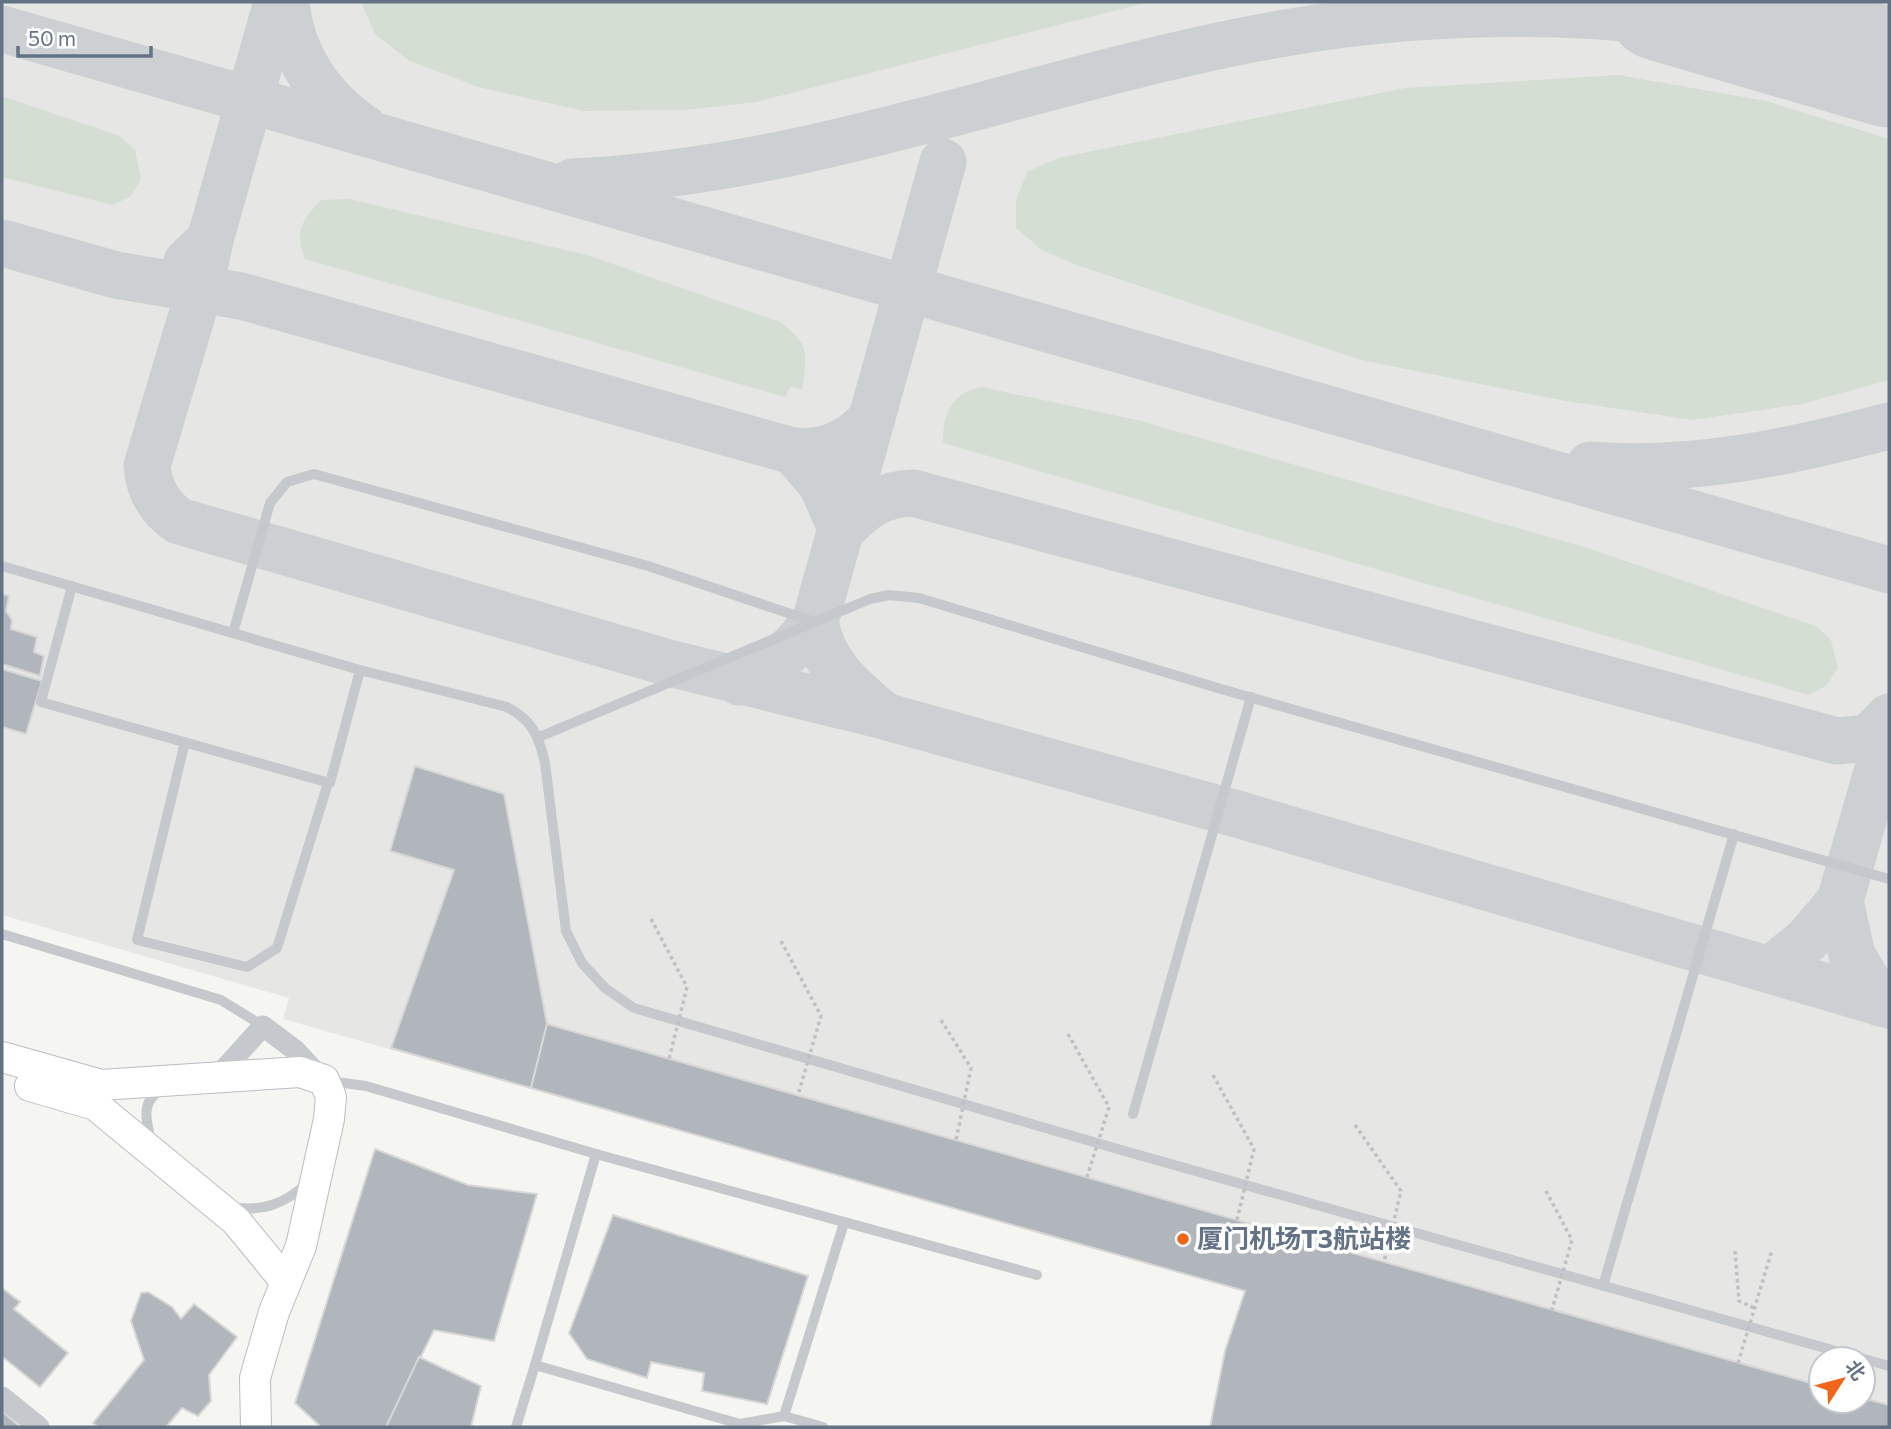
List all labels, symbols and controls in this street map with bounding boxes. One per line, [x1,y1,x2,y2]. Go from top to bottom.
scale bar [18,14,150,58]
text: 50 m [28,25,76,50]
place label: 厦门机场T3航站楼 [1197,1222,1411,1253]
marker: 厦门机场T3航站楼 [1175,1231,1191,1247]
north arrow [1807,1345,1877,1415]
text: 北 [1841,1355,1871,1384]

